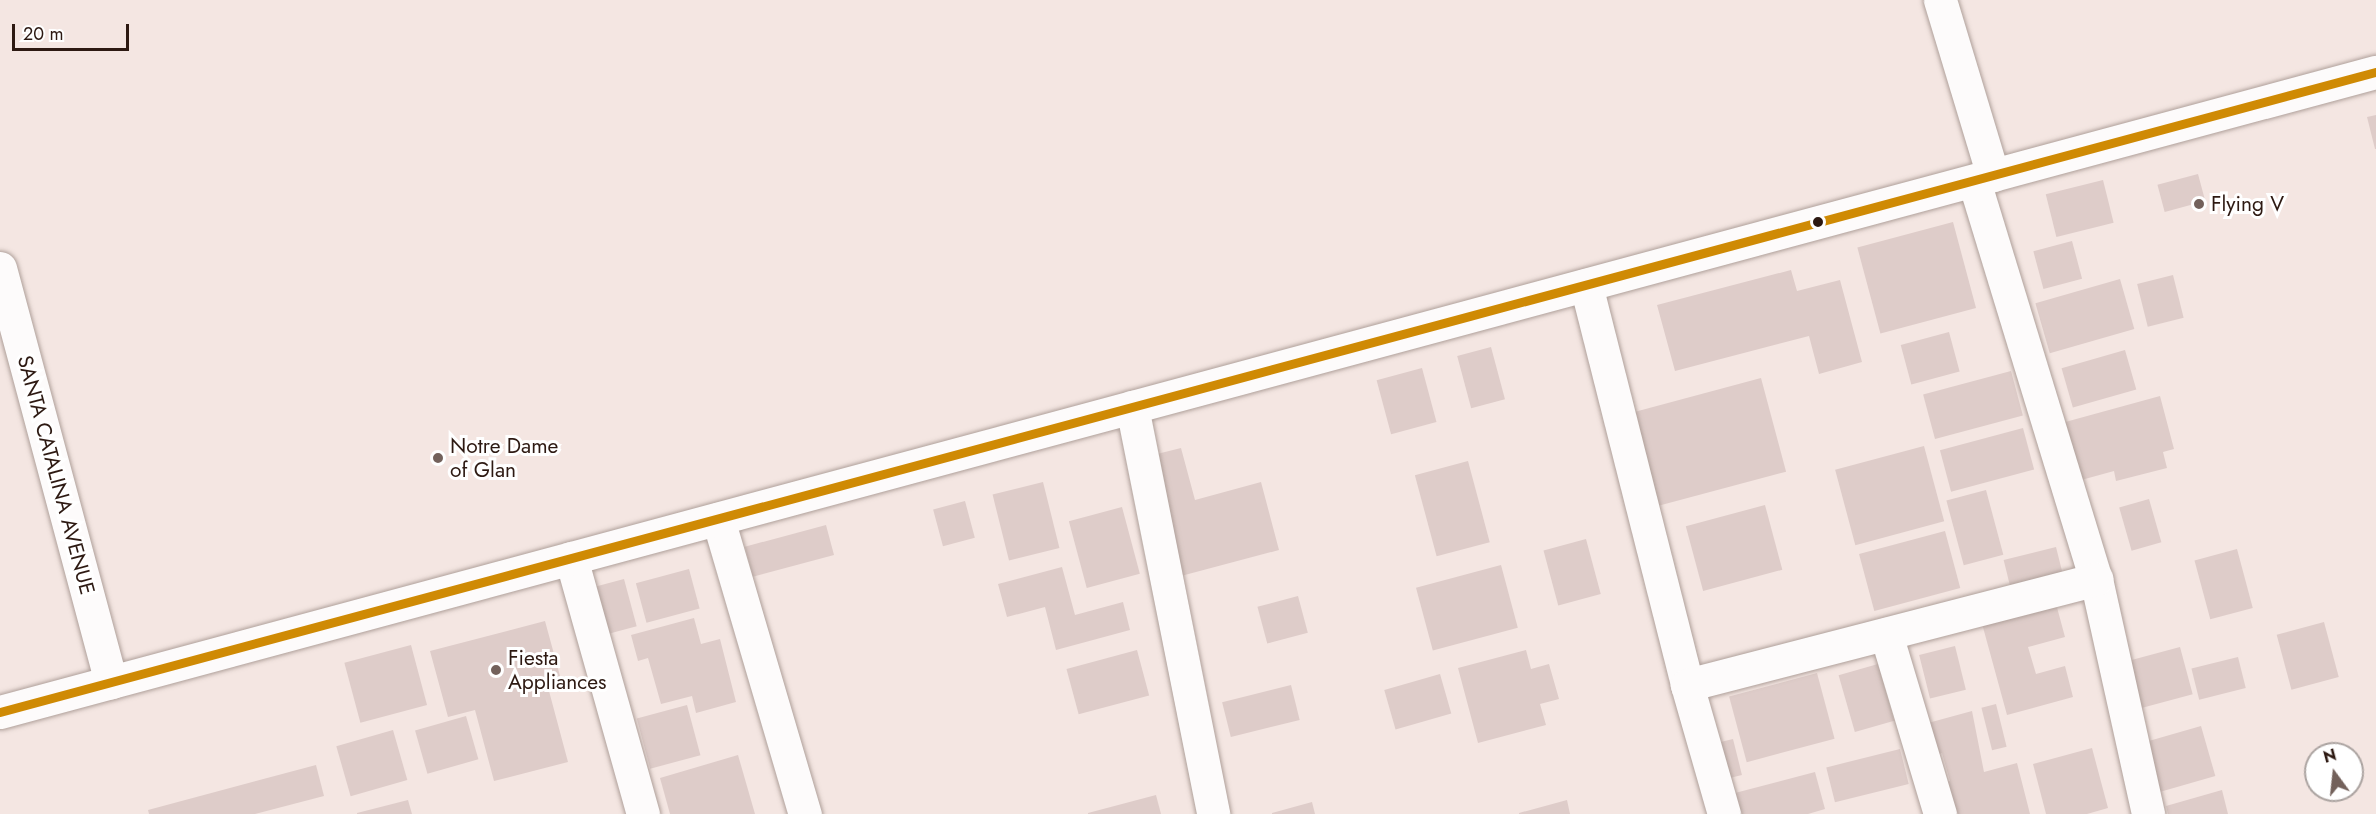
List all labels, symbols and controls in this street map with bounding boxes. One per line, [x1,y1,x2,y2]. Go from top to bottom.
scale bar [15,12,132,50]
text: 20 m [23,21,63,47]
place label: Flying V [2211,191,2284,217]
marker: Flying V [2192,197,2206,211]
unlabelled marker [1812,216,1824,228]
street label: SANTA CATALINA AVENUE [12,353,100,597]
place label: Notre Dame of Glan [450,433,558,483]
marker: Notre Dame of Glan [431,451,445,465]
place label: Fiesta Appliances [508,645,607,695]
marker: Fiesta Appliances [489,663,503,677]
north arrow [2304,742,2364,802]
text: N [2321,743,2339,769]

